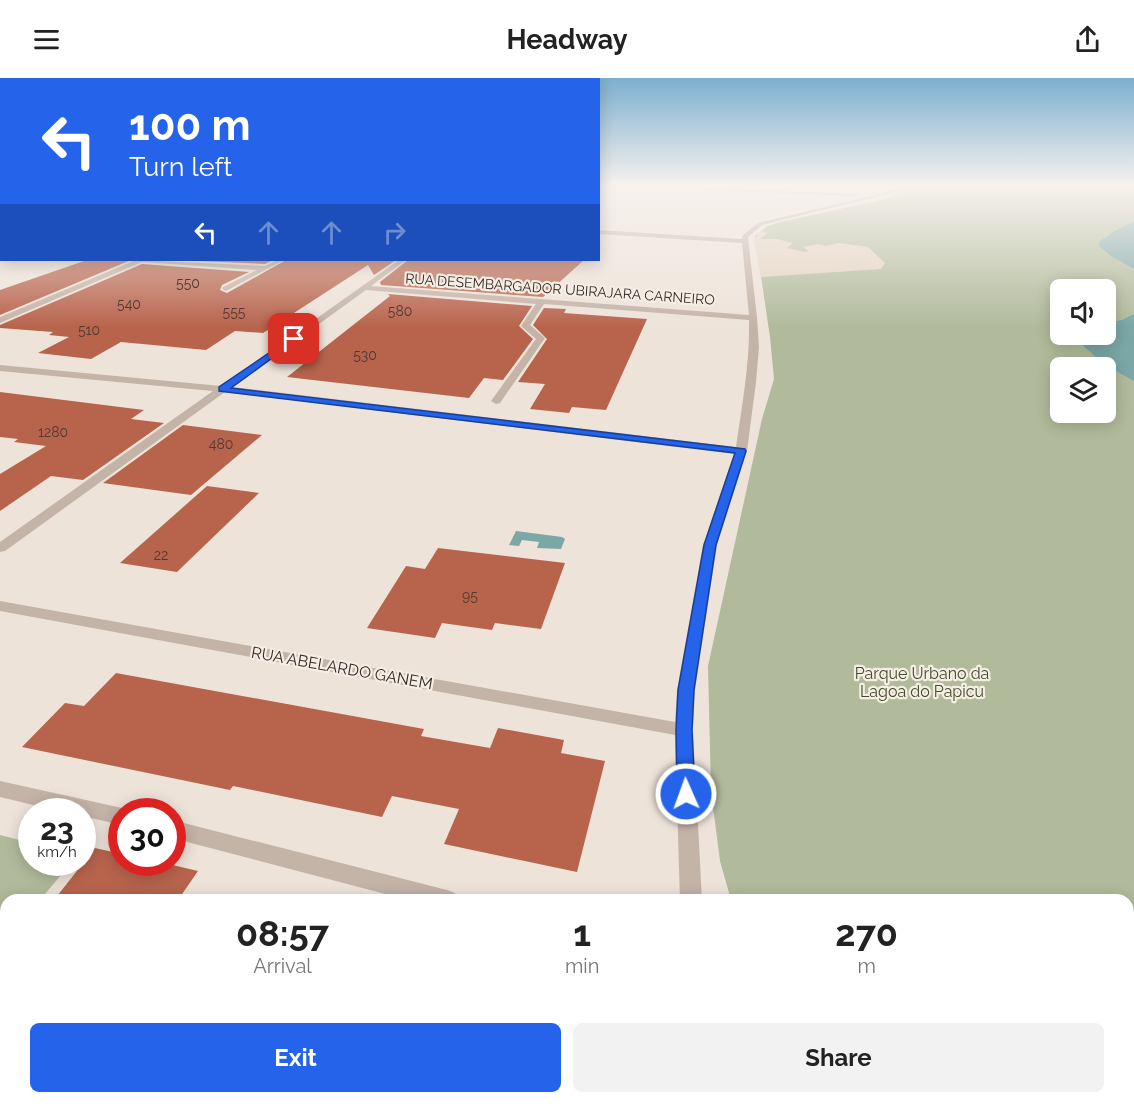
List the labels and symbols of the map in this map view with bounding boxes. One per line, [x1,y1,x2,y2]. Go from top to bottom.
street label: RUA DESEMBARGADOR UBIRAJARA CARNEIRO [405,270,715,308]
house number: 550 [176,275,200,291]
house number: 540 [117,296,141,312]
house number: 580 [388,303,412,319]
house number: 555 [223,304,246,320]
pin [268,313,319,364]
house number: 510 [78,322,100,338]
house number: 530 [353,347,377,363]
house number: 1280 [38,424,68,440]
house number: 480 [209,436,233,452]
house number: 22 [154,547,168,563]
house number: 95 [462,588,478,604]
street label: RUA ABELARDO GANEM [250,643,434,693]
park label: Parque Urbano da Lagoa do Papicu [855,664,989,701]
position arrow [654,762,718,826]
speed limit sign: 30 [108,798,186,876]

